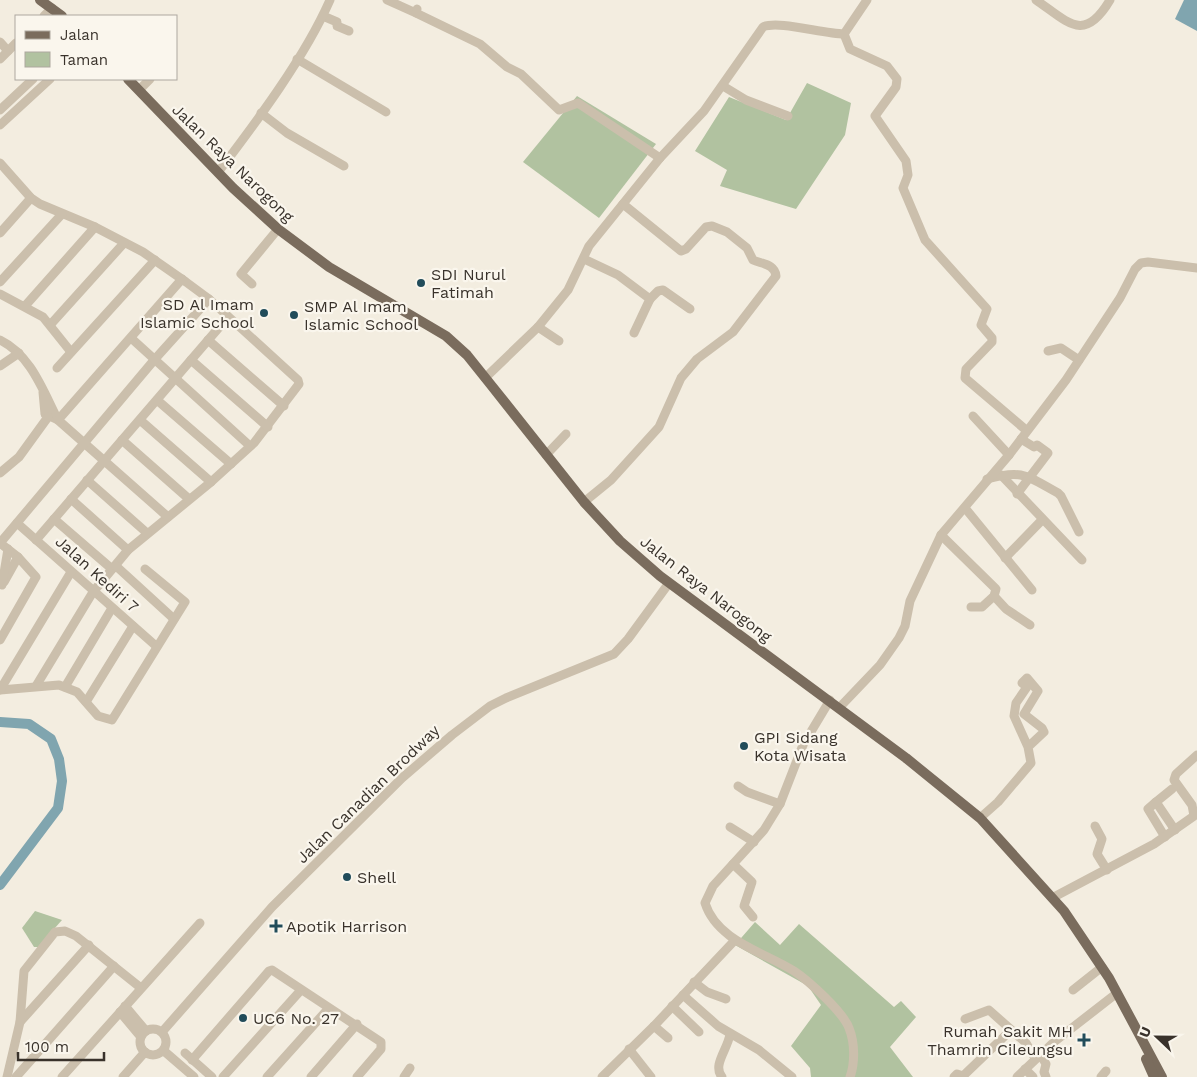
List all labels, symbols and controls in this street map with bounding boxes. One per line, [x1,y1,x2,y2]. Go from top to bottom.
legend [15,15,178,80]
text: Jalan [60,26,99,44]
text: Taman [60,51,108,69]
street label: Jalan Raya Narogong [168,100,298,226]
place label: SDI Nurul Fatimah [431,265,506,302]
marker: SDI Nurul Fatimah [415,277,427,289]
place label: SD Al Imam Islamic School [140,295,254,332]
place label: SMP Al Imam Islamic School [304,297,418,334]
marker: SD Al Imam Islamic School [258,307,270,319]
marker: SMP Al Imam Islamic School [288,309,300,321]
street label: Jalan Kediri 7 [52,532,142,616]
street label: Jalan Raya Narogong [636,532,776,647]
street label: Jalan Canadian Brodway [293,720,444,867]
place label: GPI Sidang Kota Wisata [754,728,846,765]
marker: GPI Sidang Kota Wisata [738,740,750,752]
place label: Shell [357,868,396,887]
marker: Shell [341,871,353,883]
place label: Apotik Harrison [286,917,407,936]
marker: Apotik Harrison [270,920,282,932]
place label: UC6 No. 27 [253,1009,339,1028]
marker: UC6 No. 27 [237,1012,249,1024]
north arrow [1132,1012,1182,1062]
place label: Rumah Sakit MH Thamrin Cileungsu [927,1022,1073,1059]
text: U [1136,1024,1154,1040]
scale bar [18,1030,104,1062]
marker: Rumah Sakit MH Thamrin Cileungsu [1077,1033,1091,1047]
text: 100 m [25,1038,69,1056]

